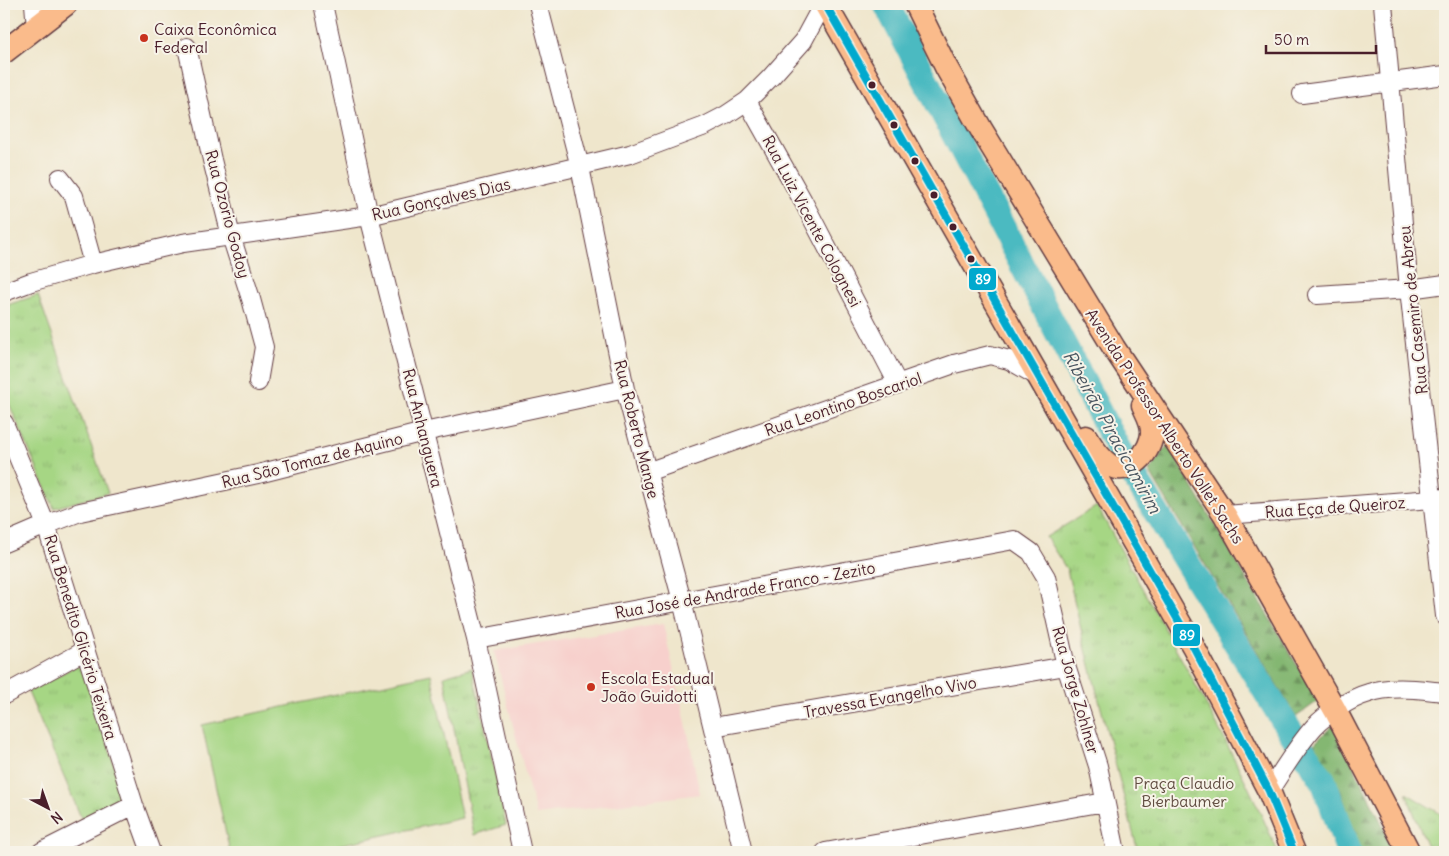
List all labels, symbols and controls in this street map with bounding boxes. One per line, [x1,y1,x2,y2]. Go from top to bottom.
place label: Caixa Econômica Federal [154,19,277,57]
scale bar [1266,22,1376,54]
text: 50 m [1274,30,1309,49]
marker: Caixa Econômica Federal [138,32,150,44]
unlabelled marker [867,80,877,90]
unlabelled marker [889,120,899,130]
street label: Rua Luiz Vicente Colognesi [758,132,866,310]
street label: Rua Ozorio Godoy [201,148,255,280]
unlabelled marker [910,156,920,166]
street label: Rua Gonçalves Dias [370,173,512,225]
unlabelled marker [929,190,939,200]
unlabelled marker [948,222,958,232]
street label: Rua Casemiro de Abreu [1394,225,1432,395]
unlabelled marker [966,254,976,264]
line badge: 89 [968,267,997,291]
text: 89 [975,270,991,288]
street label: Avenida Professor Alberto Vollet Sachs [1081,305,1249,547]
water label: Ribeirão Piracicamirim [1058,346,1167,518]
street label: Rua Roberto Mange [610,358,664,500]
street label: Rua Anhanguera [399,366,447,490]
street label: Rua Leontino Boscariol [762,368,924,440]
street label: Rua São Tomaz de Aquino [219,428,405,492]
street label: Rua Eça de Queiroz [1264,492,1406,522]
street label: Rua Benedito Glicério Teixeira [40,532,122,742]
street label: Rua José de Andrade Franco - Zezito [613,557,877,623]
line badge: 89 [1172,623,1201,647]
street label: Rua Jorge Zohlner [1048,624,1104,757]
text: 89 [1179,626,1195,644]
place label: Escola Estadual João Guidotti [601,668,714,706]
street label: Travessa Evangelho Vivo [802,672,978,722]
marker: Escola Estadual João Guidotti [585,681,597,693]
park label: Praça Claudio Bierbaumer [1134,773,1234,811]
north arrow [22,784,72,834]
text: N [47,808,66,828]

